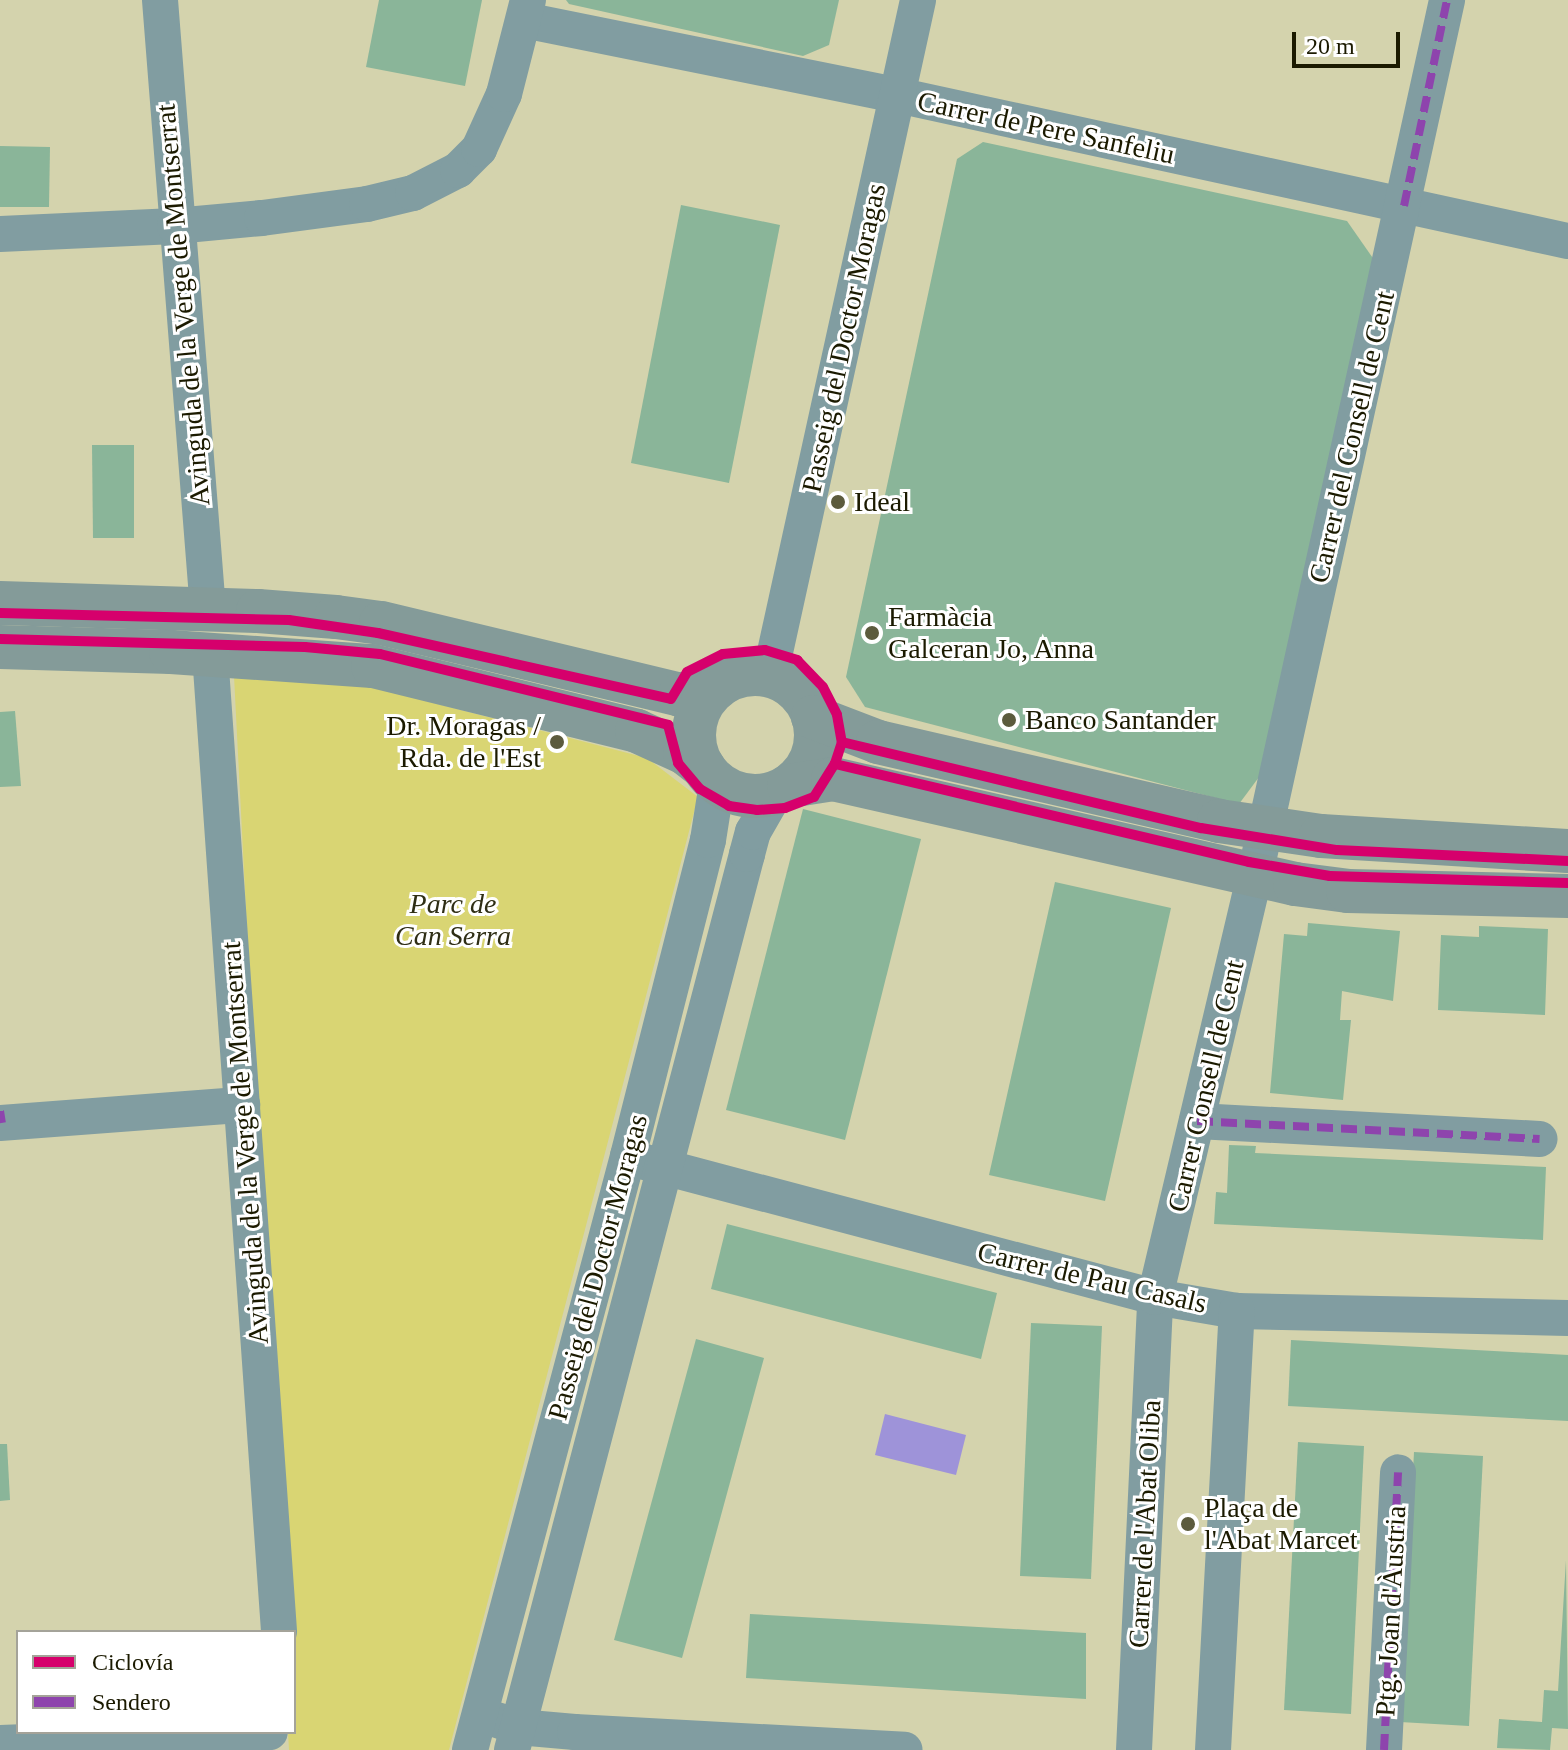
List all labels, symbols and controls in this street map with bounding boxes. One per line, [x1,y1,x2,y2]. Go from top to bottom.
scale bar [1296,16,1404,66]
text: 20 m [1306,33,1355,59]
street label: Carrer de Pere Sanfeliu [914,84,1178,172]
street label: Avinguda de la Verge de Montserrat [149,102,217,508]
street label: Passeig del Doctor Moragas [795,180,893,496]
street label: Carrer del Consell de Cent [1302,288,1402,586]
place label: Ideal [854,485,910,519]
marker: Ideal [829,493,847,511]
place label: Farmàcia Galceran Jo, Anna [888,600,1096,666]
marker: Farmàcia Galceran Jo, Anna [863,624,881,642]
place label: Banco Santander [1025,703,1215,737]
place label: Dr. Moragas / Rda. de l'Est [386,709,541,775]
marker: Banco Santander [1000,711,1018,729]
marker: Dr. Moragas / Rda. de l'Est [548,733,566,751]
park label: Parc de Can Serra [395,887,511,953]
street label: Avinguda de la Verge de Montserrat [214,940,276,1346]
street label: Carrer Consell de Cent [1161,957,1251,1215]
street label: Passeig del Doctor Moragas [541,1111,655,1423]
street label: Carrer de Pau Casals [974,1235,1210,1321]
street label: Carrer de l'Abat Oliba [1122,1399,1168,1649]
place label: Plaça de l'Abat Marcet [1204,1491,1358,1557]
street label: Ptg. Joan d'Àustria [1369,1505,1413,1717]
marker: Plaça de l'Abat Marcet [1179,1515,1197,1533]
legend [16,1630,296,1734]
text: Ciclovía [92,1649,173,1675]
text: Sendero [92,1689,171,1715]

